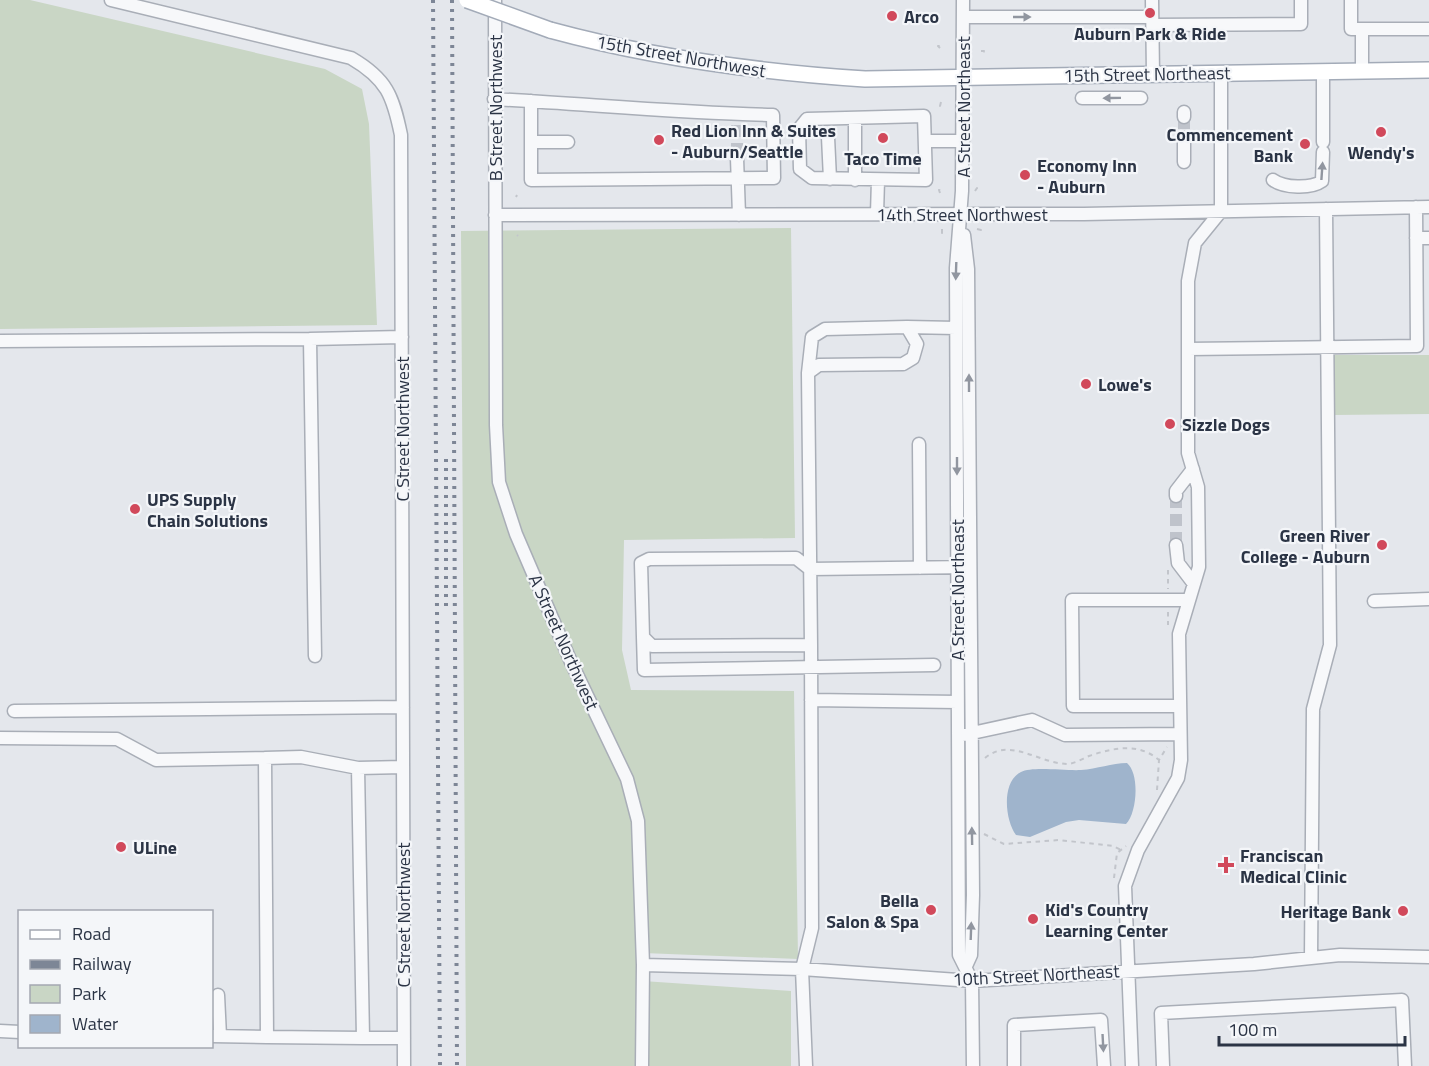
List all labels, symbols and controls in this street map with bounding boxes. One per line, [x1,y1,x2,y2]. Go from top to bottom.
place label: Arco [904,3,939,30]
marker: Auburn Park & Ride [1143,6,1157,20]
marker: Arco [885,9,899,23]
one-way arrow [1012,12,1031,22]
place label: Auburn Park & Ride [1074,20,1226,47]
street label: 15th Street Northwest [594,28,768,84]
street label: B Street Northwest [482,34,509,181]
street label: A Street Northeast [950,36,977,178]
street label: 15th Street Northeast [1063,59,1231,89]
one-way arrow [1102,93,1121,103]
place label: Red Lion Inn & Suites - Auburn/Seattle [671,117,836,165]
place label: Commencement Bank [1167,121,1294,169]
marker: Wendy's [1374,125,1388,139]
marker: Taco Time [876,131,890,145]
marker: Red Lion Inn & Suites - Auburn/Seattle [652,133,666,147]
marker: Commencement Bank [1298,137,1312,151]
place label: Wendy's [1347,139,1415,166]
place label: Taco Time [844,145,922,172]
place label: Economy Inn - Auburn [1037,152,1137,200]
one-way arrow [1317,161,1327,180]
marker: Economy Inn - Auburn [1018,168,1032,182]
street label: 14th Street Northwest [876,201,1048,228]
one-way arrow [951,262,961,281]
street label: C Street Northwest [389,356,416,502]
place label: Lowe's [1098,371,1152,398]
one-way arrow [964,373,974,392]
marker: Lowe's [1079,377,1093,391]
place label: Sizzle Dogs [1182,411,1270,438]
marker: Sizzle Dogs [1163,417,1177,431]
one-way arrow [952,457,962,476]
place label: UPS Supply Chain Solutions [147,486,268,534]
marker: UPS Supply Chain Solutions [128,502,142,516]
street label: A Street Northeast [944,519,971,661]
place label: Green River College - Auburn [1241,522,1370,570]
marker: Green River College - Auburn [1375,538,1389,552]
street label: A Street Northwest [522,570,606,715]
one-way arrow [967,827,977,846]
place label: ULine [133,834,177,861]
marker: ULine [114,840,128,854]
street label: C Street Northwest [390,842,417,988]
place label: Franciscan Medical Clinic [1240,842,1347,890]
marker: Franciscan Medical Clinic [1217,856,1235,874]
place label: Bella Salon & Spa [826,887,919,935]
place label: Kid's Country Learning Center [1045,896,1168,944]
place label: Heritage Bank [1281,898,1392,925]
marker: Bella Salon & Spa [924,903,938,917]
marker: Heritage Bank [1396,904,1410,918]
legend [18,910,213,1048]
marker: Kid's Country Learning Center [1026,912,1040,926]
text: Road [72,920,111,947]
one-way arrow [967,921,976,940]
text: Railway [72,950,132,977]
street label: 10th Street Northeast [952,957,1121,993]
text: Park [72,980,107,1007]
scale bar [1219,1009,1405,1047]
text: Water [72,1010,118,1037]
text: 100 m [1228,1016,1277,1043]
one-way arrow [1098,1034,1107,1053]

